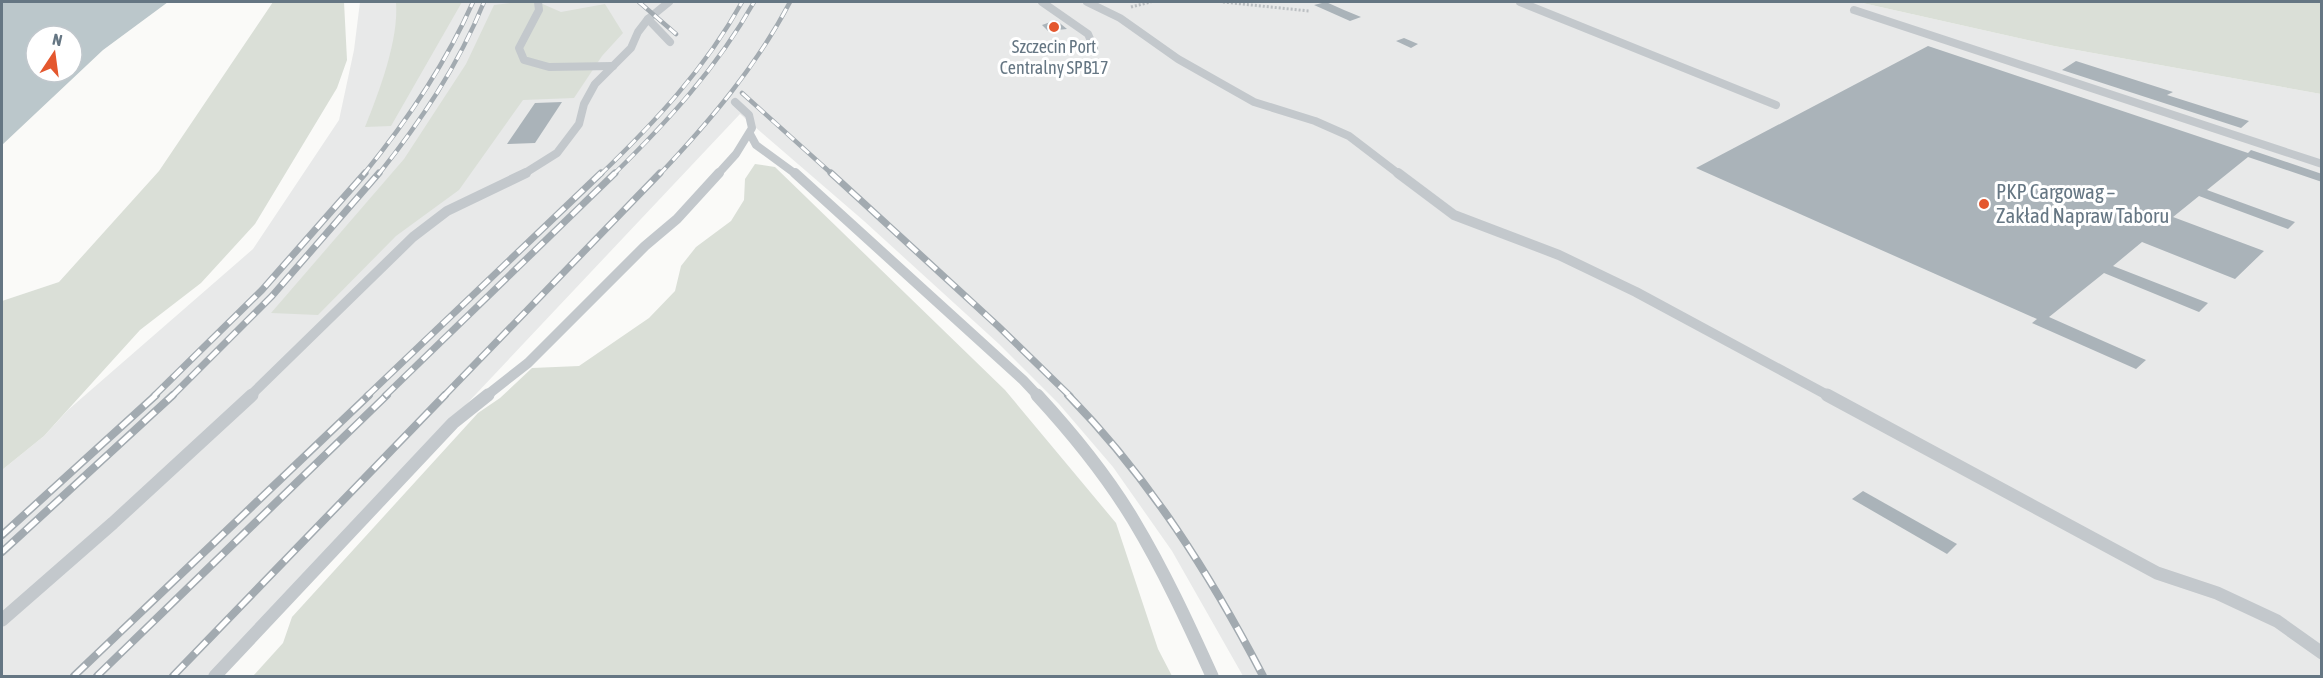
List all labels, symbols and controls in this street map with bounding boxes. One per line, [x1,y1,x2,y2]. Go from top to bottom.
marker: Szczecin Port Centralny SPB17 [1047,20,1061,34]
north arrow [24,24,84,84]
text: N [51,30,64,49]
place label: Szczecin Port Centralny SPB17 [1000,36,1108,78]
place label: PKP Cargowag – Zakład Napraw Taboru [1996,179,2169,227]
marker: PKP Cargowag – Zakład Napraw Taboru [1977,197,1991,211]

